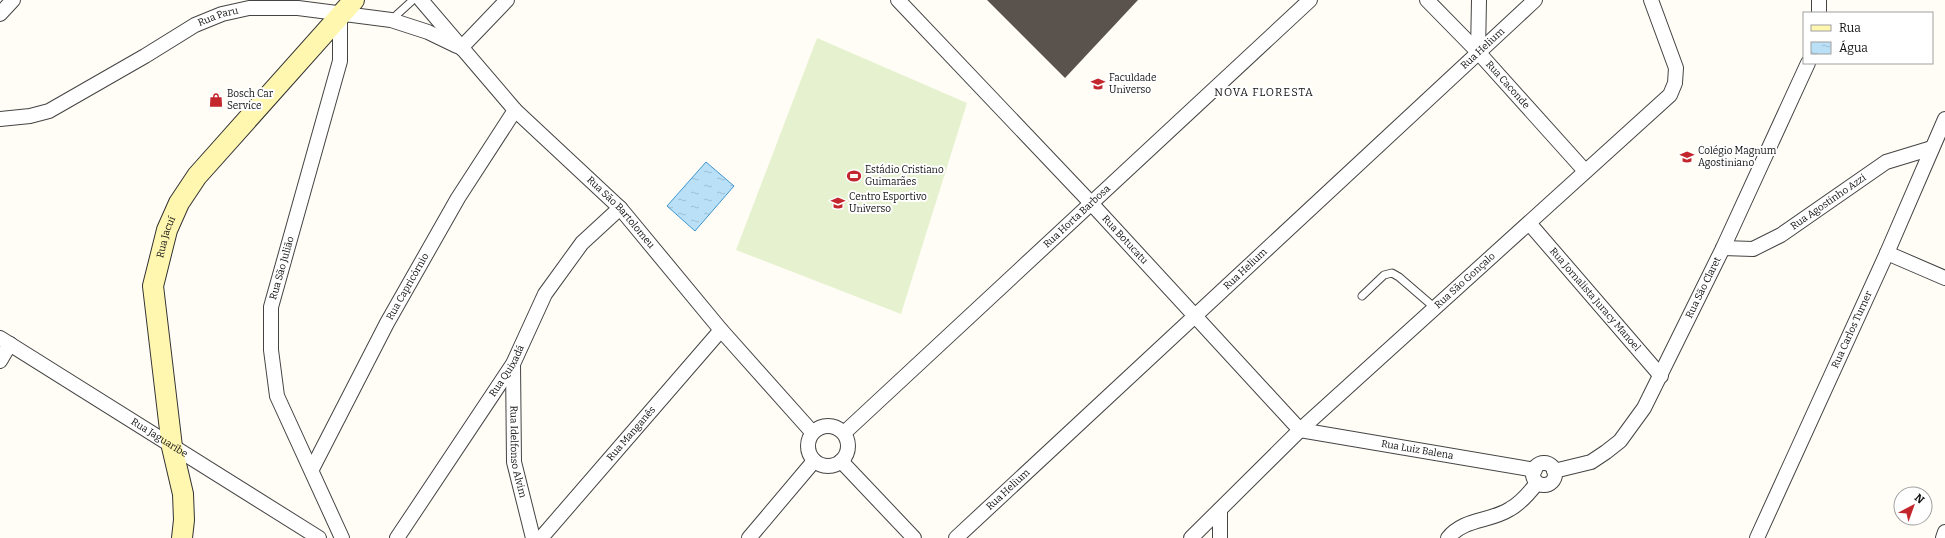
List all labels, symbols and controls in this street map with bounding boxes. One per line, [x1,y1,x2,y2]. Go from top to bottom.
street label: Rua Paru [196,5,239,29]
legend [1803,12,1933,64]
text: Rua [1839,21,1861,35]
street label: Rua Helium [1458,25,1507,72]
text: Água [1839,40,1868,55]
street label: Rua Caconde [1483,58,1532,111]
place label: Faculdade Universo [1109,72,1157,96]
school or university icon: Faculdade Universo [1090,76,1106,92]
district label: NOVA FLORESTA [1214,86,1314,99]
place label: Bosch Car Service [227,88,274,112]
shop icon: Bosch Car Service [208,92,224,108]
place label: Colégio Magnum Agostiniano [1698,145,1777,169]
school or university icon: Colégio Magnum Agostiniano [1679,149,1695,165]
place label: Estádio Cristiano Guimarães [865,164,944,188]
sports icon: Estádio Cristiano Guimarães [846,168,862,184]
street label: Rua Agostinho Azzi [1788,172,1868,233]
street label: Rua São Bartolomeu [584,174,657,251]
street label: Rua Horta Barbosa [1041,182,1113,250]
place label: Centro Esportivo Universo [849,191,927,215]
school or university icon: Centro Esportivo Universo [830,195,846,211]
street label: Rua Botucatu [1099,213,1150,267]
street label: Rua Jacuí [154,214,178,259]
street label: Rua São Julião [267,235,297,301]
street label: Rua Jornalista Juracy Manoel [1547,245,1643,354]
street label: Rua Helium [1221,246,1270,292]
street label: Rua São Gonçalo [1432,250,1498,311]
street label: Rua Capricórnio [384,251,432,322]
street label: Rua São Claret [1683,255,1724,320]
street label: Rua Carlos Turner [1829,288,1875,370]
street label: Rua Quixadá [487,343,527,399]
street label: Rua Manganês [604,404,658,463]
street label: Rua Idelfonso Alvim [507,405,529,499]
street label: Rua Jaguaribe [129,416,190,460]
street label: Rua Luiz Balena [1380,438,1455,462]
street label: Rua Helium [984,466,1033,513]
north arrow [1893,486,1933,526]
text: N [1912,491,1927,507]

